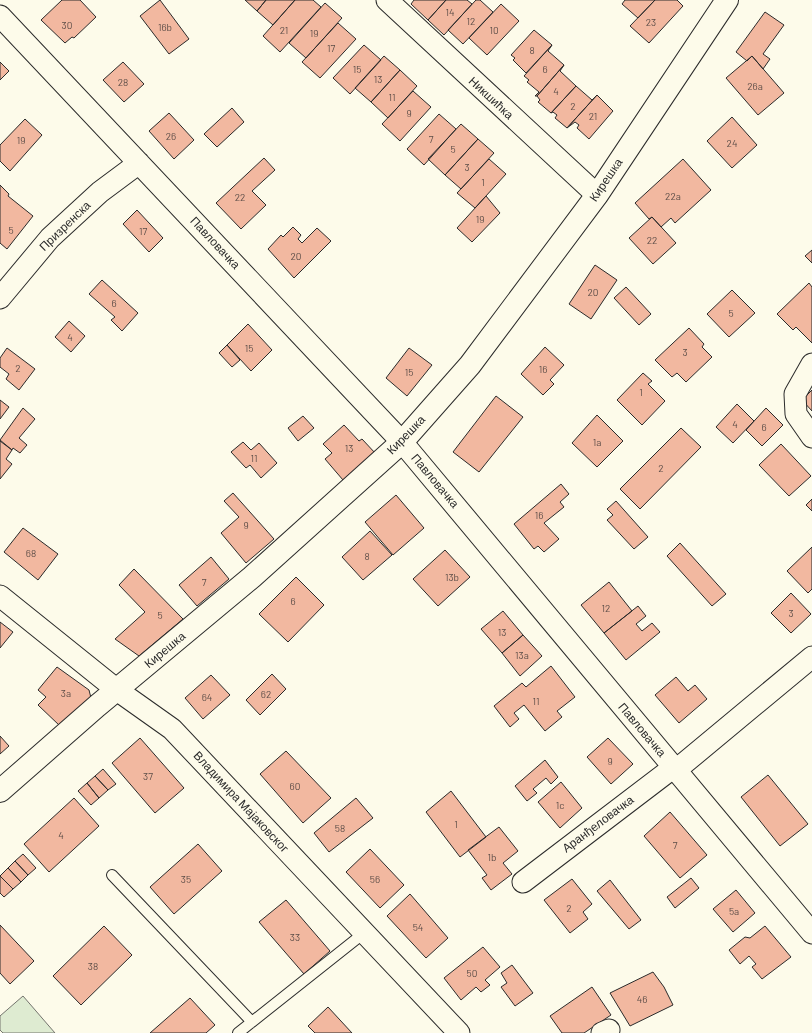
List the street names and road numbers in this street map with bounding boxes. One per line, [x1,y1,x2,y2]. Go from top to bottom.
street label: Никшићка [466,73,517,122]
street label: Кирешка [586,155,626,204]
street label: Призренска [36,197,94,254]
street label: Павловачка [188,213,244,272]
street label: Кирешка [383,412,428,457]
street label: Павловачка [409,450,463,510]
street label: Кирешка [141,628,188,671]
street label: Павловачка [616,699,670,759]
street label: Владимира Мајаковског [191,748,293,856]
street label: Аранђеловачка [559,792,637,855]

